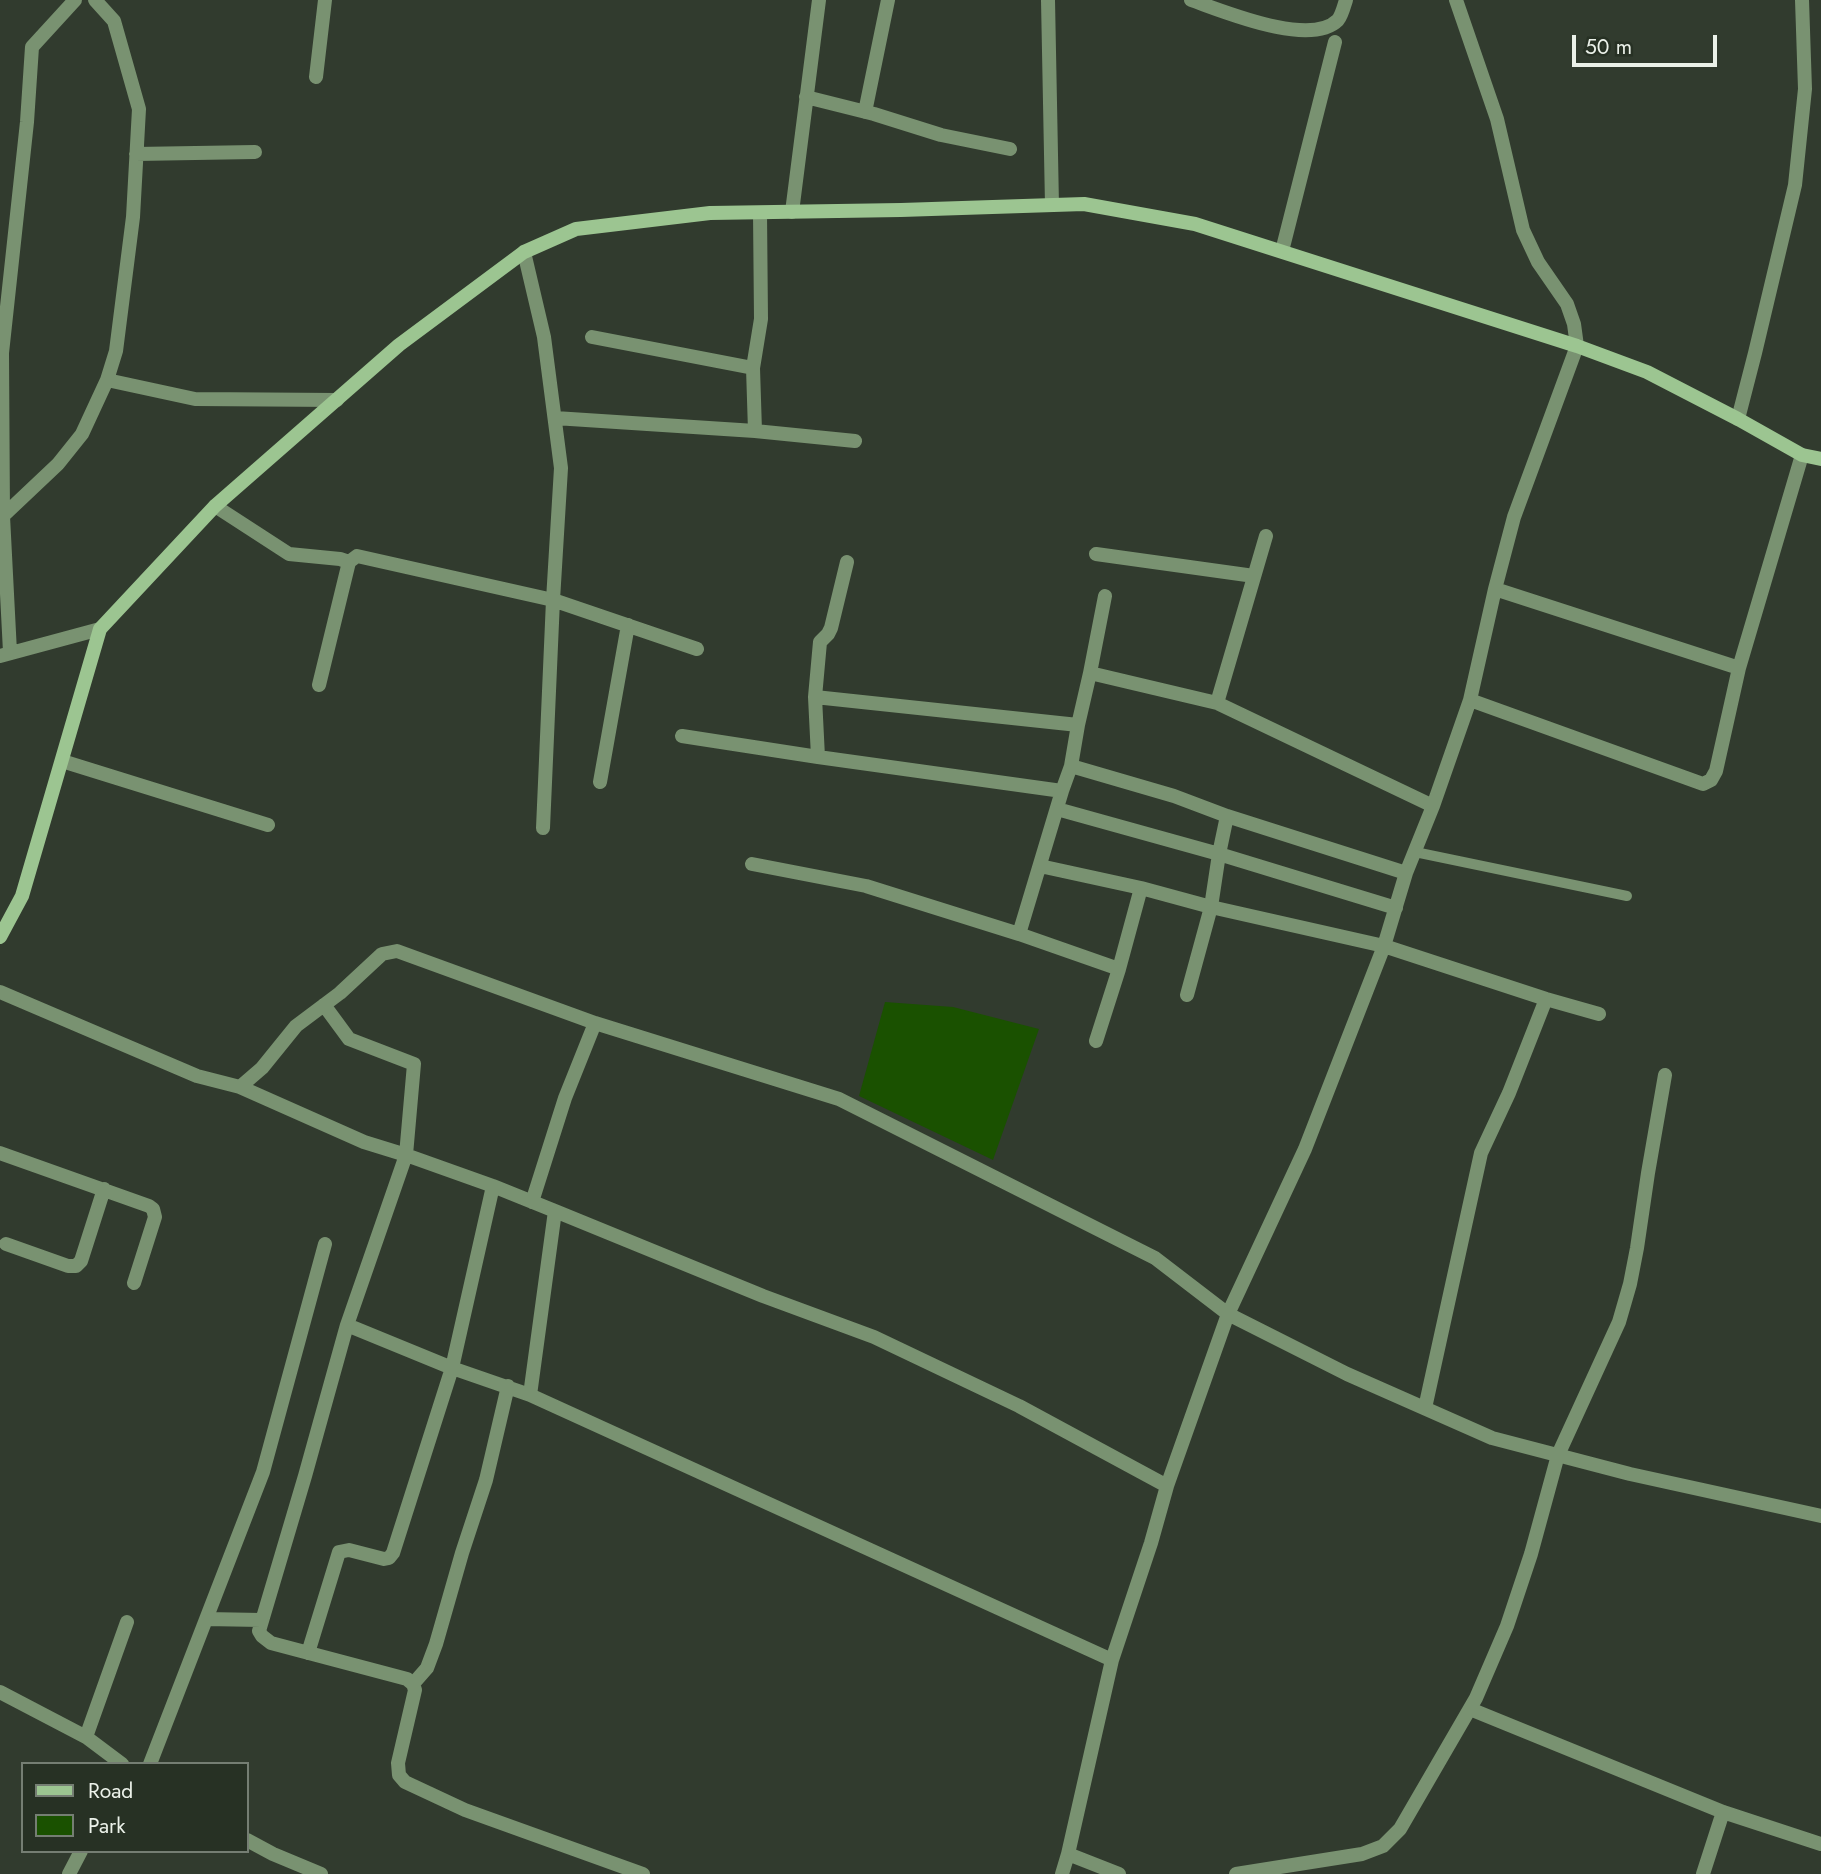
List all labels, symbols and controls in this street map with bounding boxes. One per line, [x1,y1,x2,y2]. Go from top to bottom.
scale bar [1576,21,1721,65]
text: 50 m [1585,32,1632,62]
legend [21,1762,248,1853]
text: Road [88,1776,133,1806]
text: Park [88,1811,125,1841]

